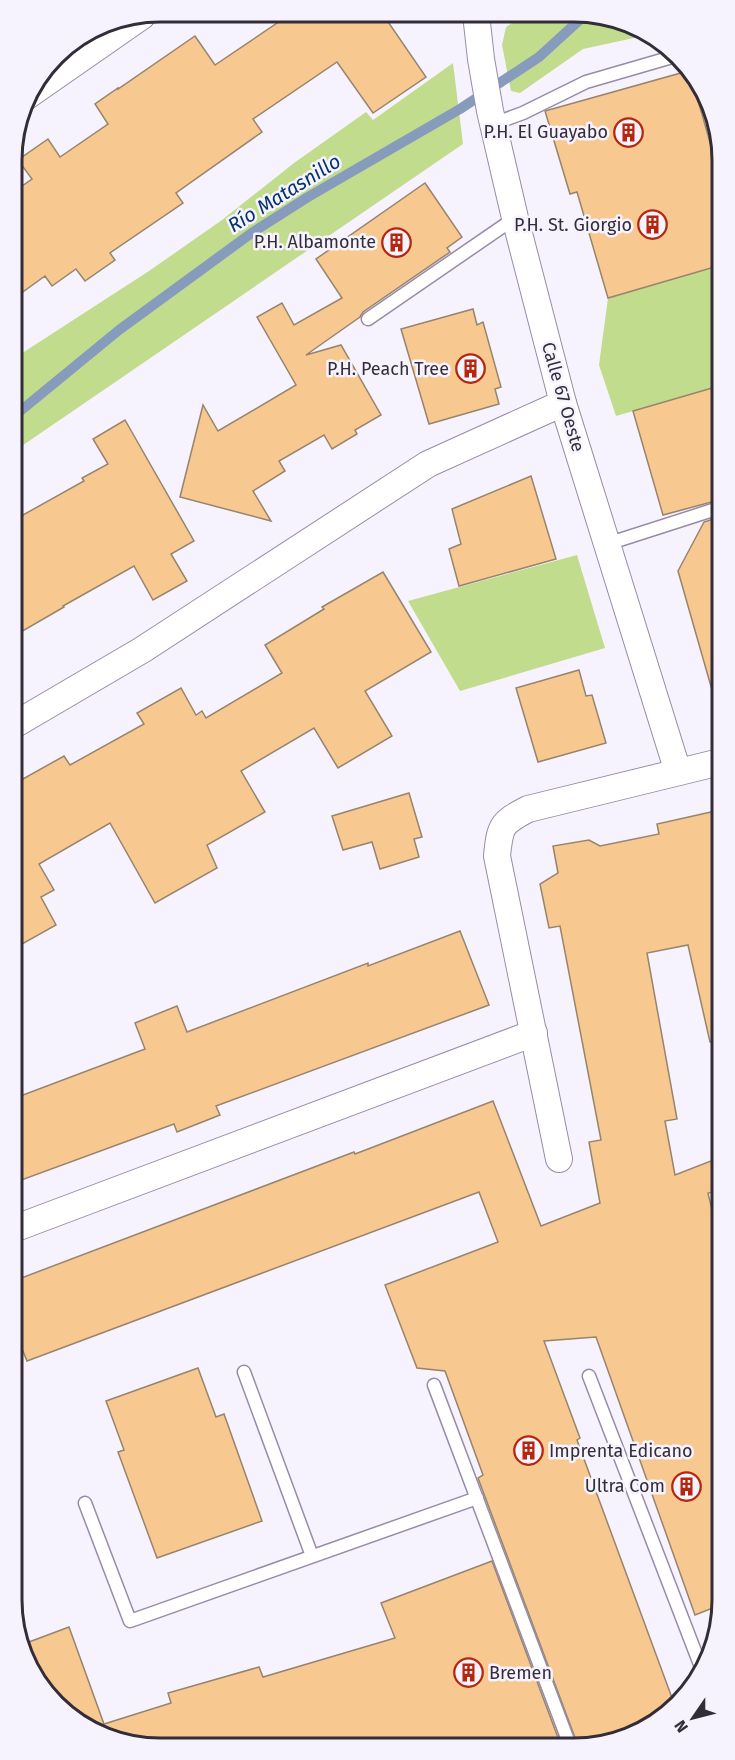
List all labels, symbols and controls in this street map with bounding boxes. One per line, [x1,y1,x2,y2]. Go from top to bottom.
building icon: P.H. El Guayabo [613,116,645,148]
place label: P.H. El Guayabo [484,121,608,143]
water label: Río Matasnillo [223,149,345,237]
building icon: P.H. St. Giorgio [637,209,669,241]
place label: P.H. St. Giorgio [514,214,632,236]
building icon: P.H. Albamonte [381,226,413,258]
place label: P.H. Albamonte [254,231,376,253]
street label: Calle 67 Oeste [537,340,589,454]
building icon: P.H. Peach Tree [454,353,486,385]
place label: P.H. Peach Tree [327,358,449,380]
building icon: Imprenta Edicano [512,1435,544,1467]
place label: Imprenta Edicano [549,1440,693,1462]
building icon: Ultra Com [670,1470,702,1502]
place label: Ultra Com [585,1475,665,1497]
building icon: Bremen [452,1657,484,1689]
place label: Bremen [489,1662,552,1684]
north arrow [663,1688,723,1748]
text: N [670,1717,692,1736]

